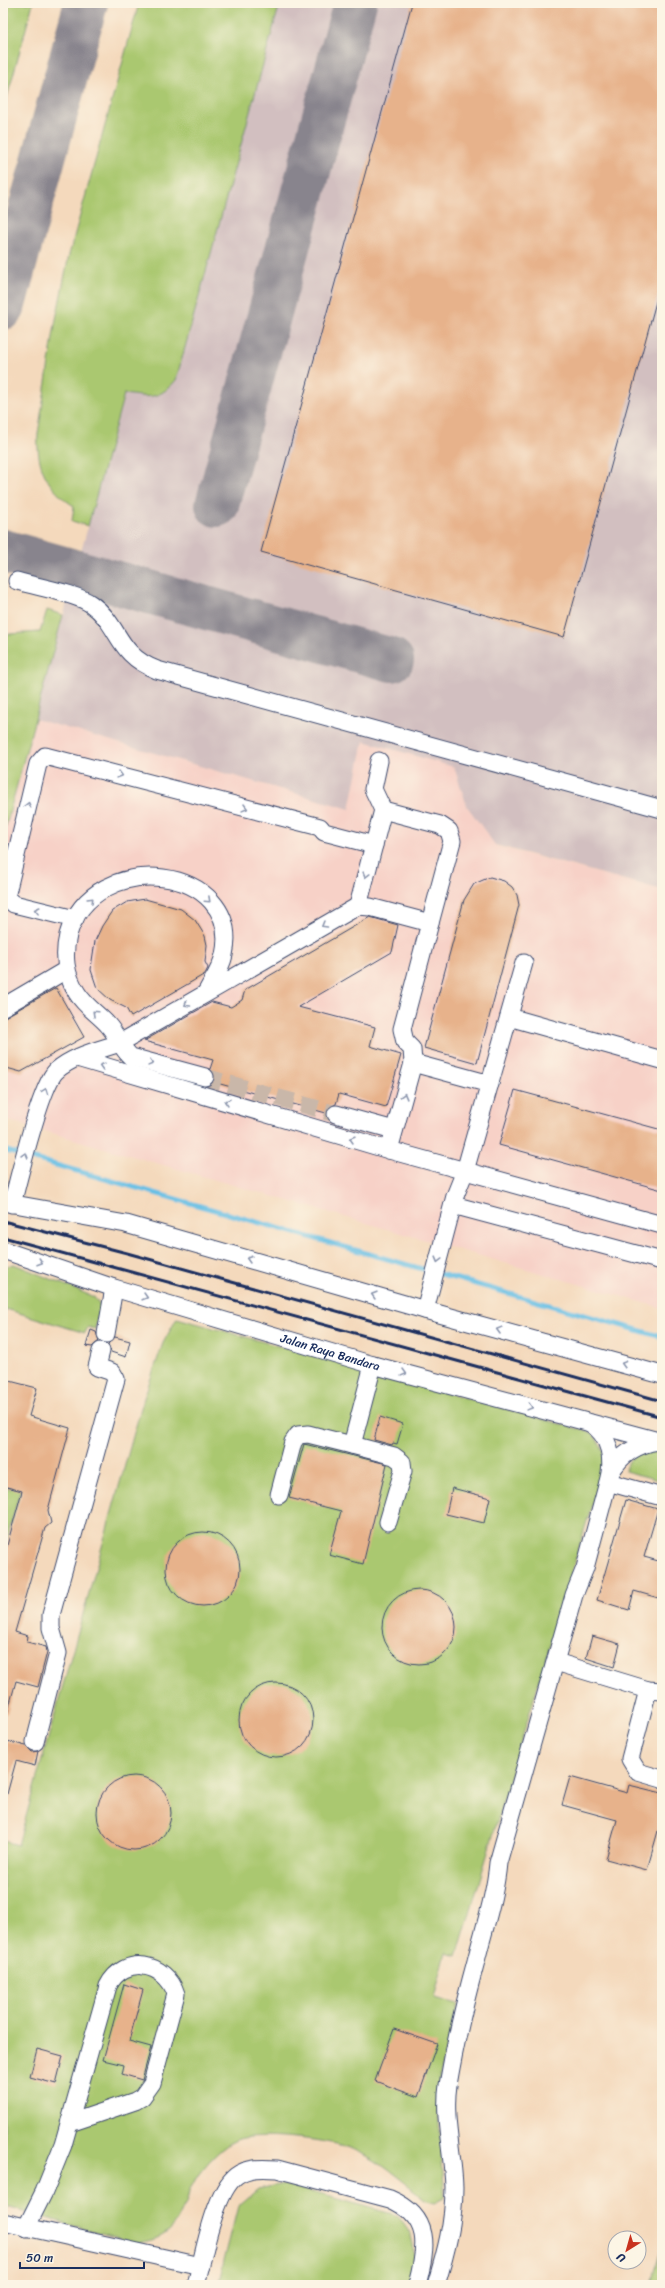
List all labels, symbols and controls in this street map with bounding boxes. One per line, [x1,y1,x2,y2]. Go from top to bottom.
one-way arrow [116,770,123,778]
one-way arrow [23,801,31,808]
one-way arrow [242,803,249,811]
one-way arrow [362,871,371,878]
one-way arrow [203,895,211,902]
one-way arrow [86,897,94,905]
one-way arrow [34,906,40,914]
one-way arrow [321,921,328,928]
one-way arrow [184,1000,191,1007]
one-way arrow [92,1011,100,1018]
one-way arrow [148,1058,155,1066]
one-way arrow [99,1062,106,1071]
one-way arrow [41,1087,49,1094]
one-way arrow [399,1093,408,1100]
one-way arrow [224,1098,231,1107]
one-way arrow [349,1135,356,1144]
one-way arrow [20,1152,29,1159]
one-way arrow [246,1256,252,1264]
one-way arrow [435,1256,443,1263]
one-way arrow [36,1258,43,1266]
one-way arrow [370,1291,377,1300]
one-way arrow [142,1293,148,1301]
one-way arrow [496,1326,503,1335]
street label: Jalan Raya Bandara [277,1327,383,1377]
one-way arrow [621,1361,628,1369]
one-way arrow [401,1368,408,1377]
one-way arrow [527,1402,533,1410]
north arrow [607,2230,647,2270]
scale bar [20,2244,144,2270]
text: 50 m [26,2247,53,2269]
text: U [612,2247,630,2267]

